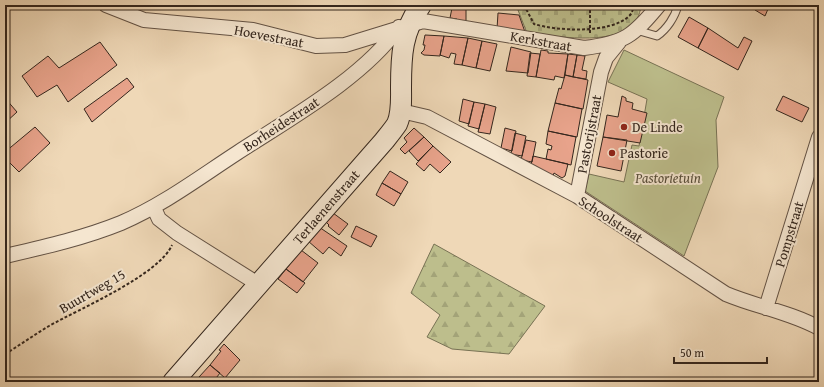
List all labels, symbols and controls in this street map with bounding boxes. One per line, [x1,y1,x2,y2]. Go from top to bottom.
street label: Hoevestraat [232,19,306,53]
street label: Kerkstraat [509,26,573,56]
street label: Borheidestraat [239,92,323,156]
street label: Pastorijstraat [572,93,606,175]
place label: De Linde [632,117,683,137]
marker: De Linde [619,122,629,132]
place label: Pastorie [620,143,668,163]
marker: Pastorie [607,148,617,158]
street label: Terlaenenstraat [288,165,364,249]
park label: Pastorietuin [634,168,701,188]
street label: Schoolstraat [575,191,647,247]
street label: Pompstraat [769,199,809,269]
street label: Buurtweg 15 [55,264,129,318]
scale bar [674,339,767,365]
text: 50 m [680,344,704,361]

